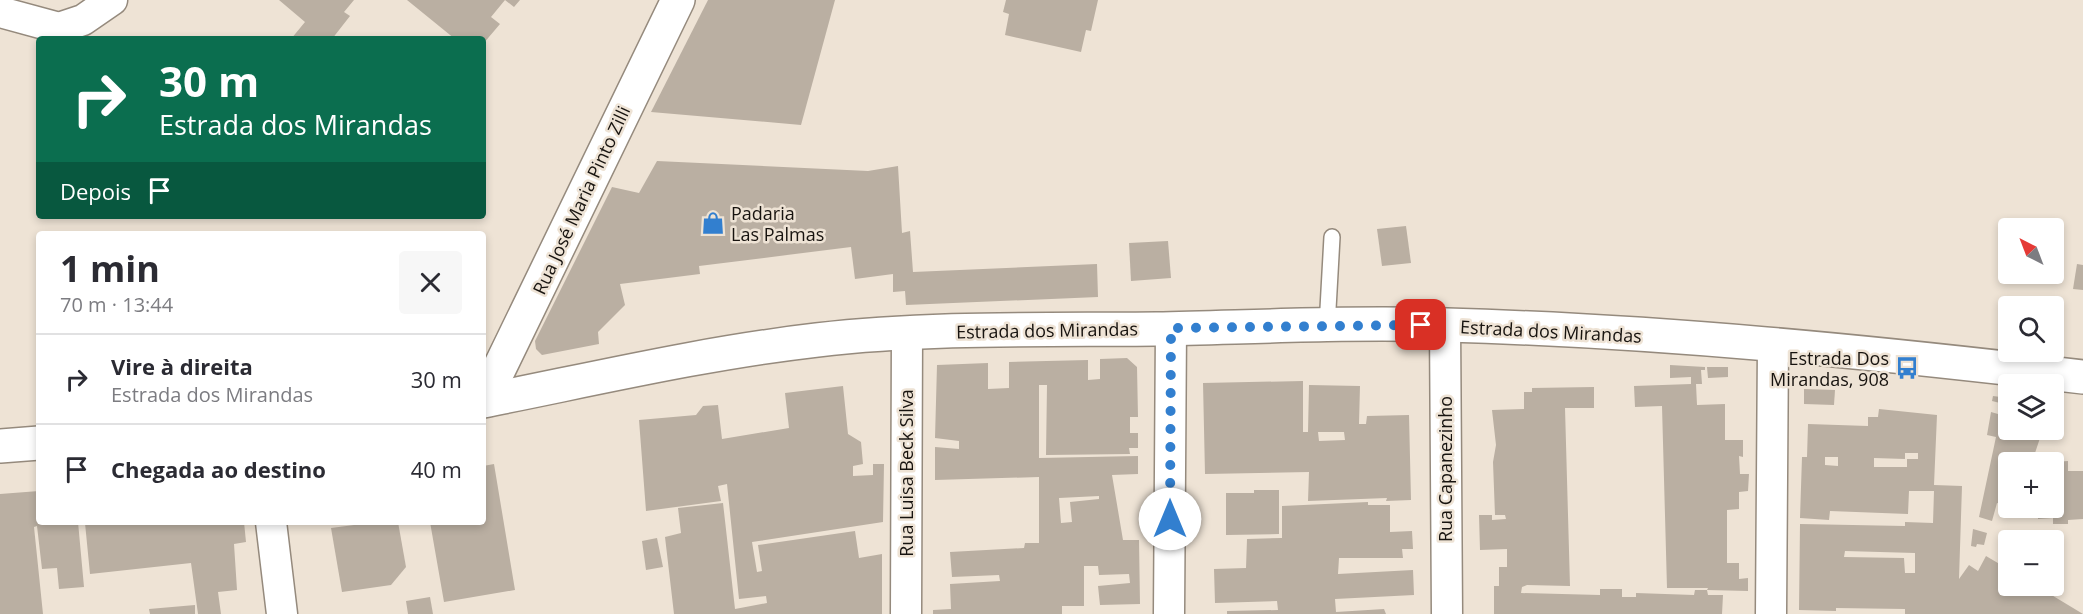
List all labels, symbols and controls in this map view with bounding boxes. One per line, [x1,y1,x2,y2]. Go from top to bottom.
text: 30 m [159,52,259,109]
icon: right [60,60,138,138]
street label: Rua José Maria Pinto Zilli [527,102,635,298]
text: Estrada dos Mirandas [159,106,432,143]
icon: arrive [143,174,176,207]
text: Depois [60,176,131,206]
place label: Padaria Las Palmas [731,201,824,246]
shop icon: Padaria Las Palmas [700,210,726,236]
north arrow [1998,218,2064,284]
map controls [1998,218,2064,596]
text: 1 min [60,244,160,293]
button: close [399,251,462,314]
text: 70 m · 13:44 [60,291,173,318]
button: search [1998,296,2064,362]
pin [1395,299,1446,350]
icon: arrive [1404,308,1437,341]
street label: Estrada dos Mirandas [1460,314,1642,348]
street label: Estrada dos Mirandas [956,316,1138,344]
place label: Estrada Dos Mirandas, 908 [1770,346,1889,391]
text: Vire à direita [111,351,253,381]
bus stop icon: Estrada Dos Mirandas, 908 [1894,355,1920,381]
icon: right [60,363,93,396]
text: 30 m [411,364,462,394]
button: layers [1998,374,2064,440]
text: Estrada dos Mirandas [111,381,313,408]
street label: Rua Luisa Beck Silva [894,389,918,557]
street label: Rua Capanezinho [1433,396,1457,542]
button: + [1998,452,2064,518]
icon: arrive [60,453,93,486]
text: Chegada ao destino [111,454,326,484]
text: 40 m [411,454,462,484]
position arrow [1138,487,1202,551]
button: − [1998,530,2064,596]

